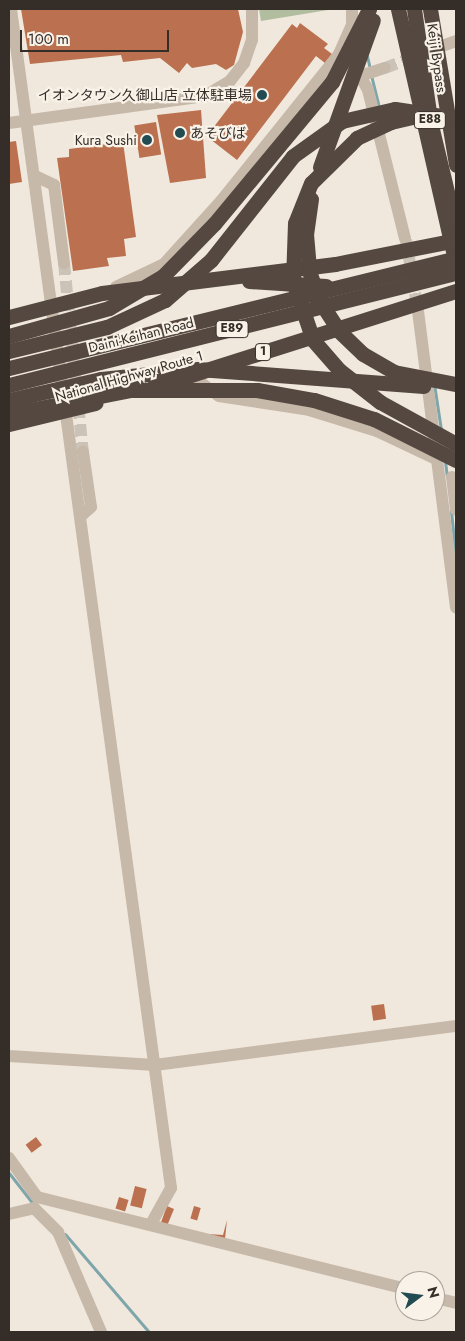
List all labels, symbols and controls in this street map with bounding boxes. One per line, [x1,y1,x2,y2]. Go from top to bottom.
scale bar [22,20,171,52]
street label: Keiji Bypass [424,22,450,94]
text: 100 m [28,28,69,50]
place label: イオンタウン久御山店 立体駐車場 [38,87,252,103]
marker: イオンタウン久御山店 立体駐車場 [256,89,268,101]
road number: E88 [414,110,446,130]
place label: あそびば [190,125,246,141]
marker: あそびば [174,127,186,139]
place label: Kura Sushi [75,132,137,148]
marker: Kura Sushi [141,134,153,146]
street label: Daini-Keihan Road [87,314,195,356]
road number: E89 [214,320,250,338]
road number: 1 [254,342,272,362]
street label: National Highway Route 1 [53,347,205,405]
north arrow [395,1271,445,1321]
text: N [422,1284,445,1300]

